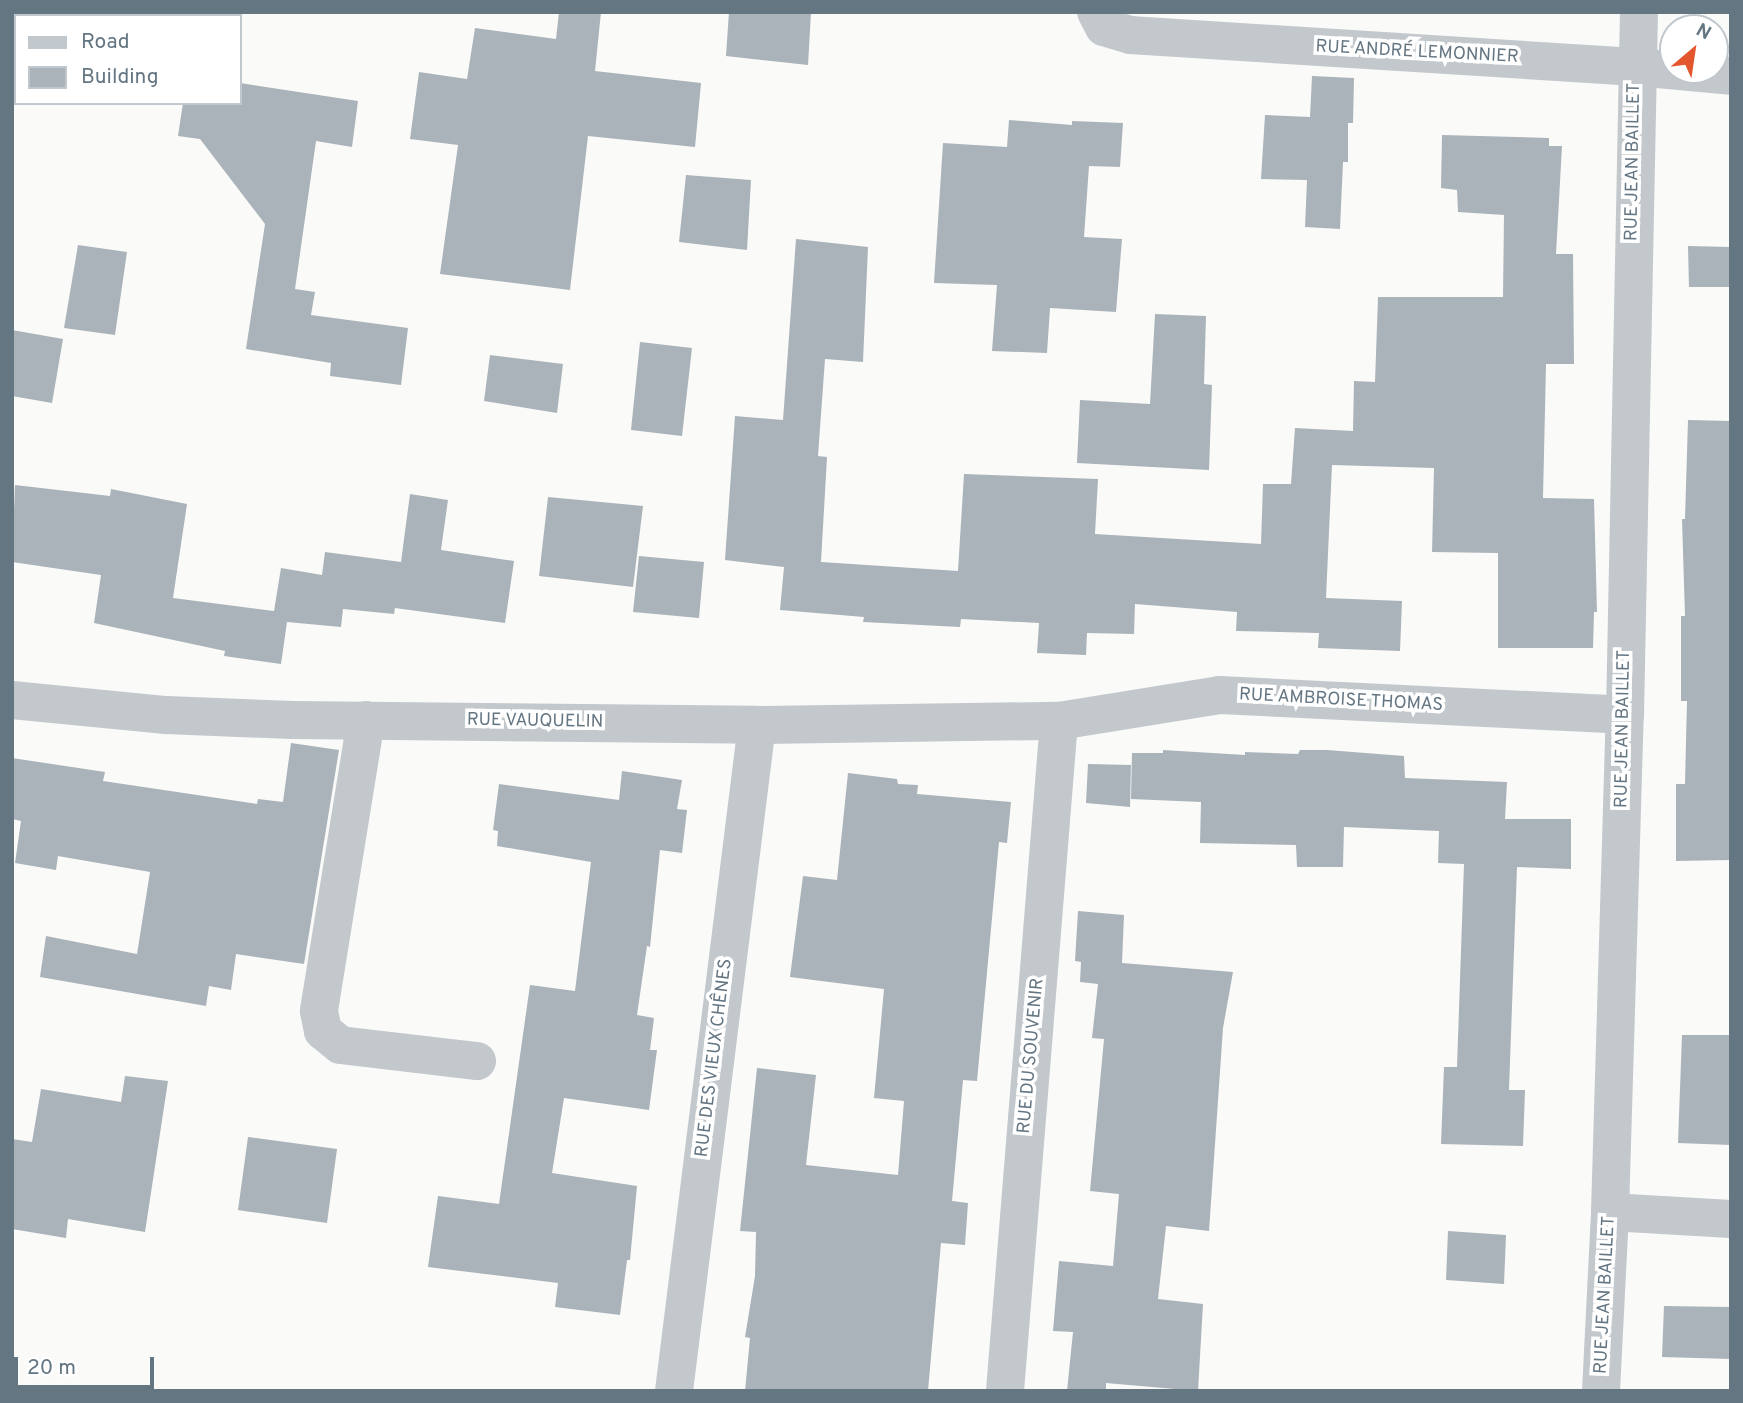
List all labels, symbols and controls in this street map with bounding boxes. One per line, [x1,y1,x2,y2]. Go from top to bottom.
legend [14,14,242,105]
north arrow [1659,14,1729,84]
text: N [1691,19,1715,46]
text: Road [81,29,130,56]
street label: RUE ANDRÉ LEMONNIER [1315,37,1519,69]
text: Building [81,64,159,91]
street label: RUE JEAN BAILLET [1622,83,1646,241]
street label: RUE JEAN BAILLET [1612,650,1636,808]
street label: RUE AMBROISE THOMAS [1238,685,1444,717]
street label: RUE VAUQUELIN [466,710,604,734]
street label: RUE DES VIEUX CHÊNES [692,957,738,1159]
street label: RUE DU SOUVENIR [1014,977,1050,1135]
street label: RUE JEAN BAILLET [1591,1215,1621,1375]
scale bar [18,1344,158,1388]
text: 20 m [27,1355,76,1382]

